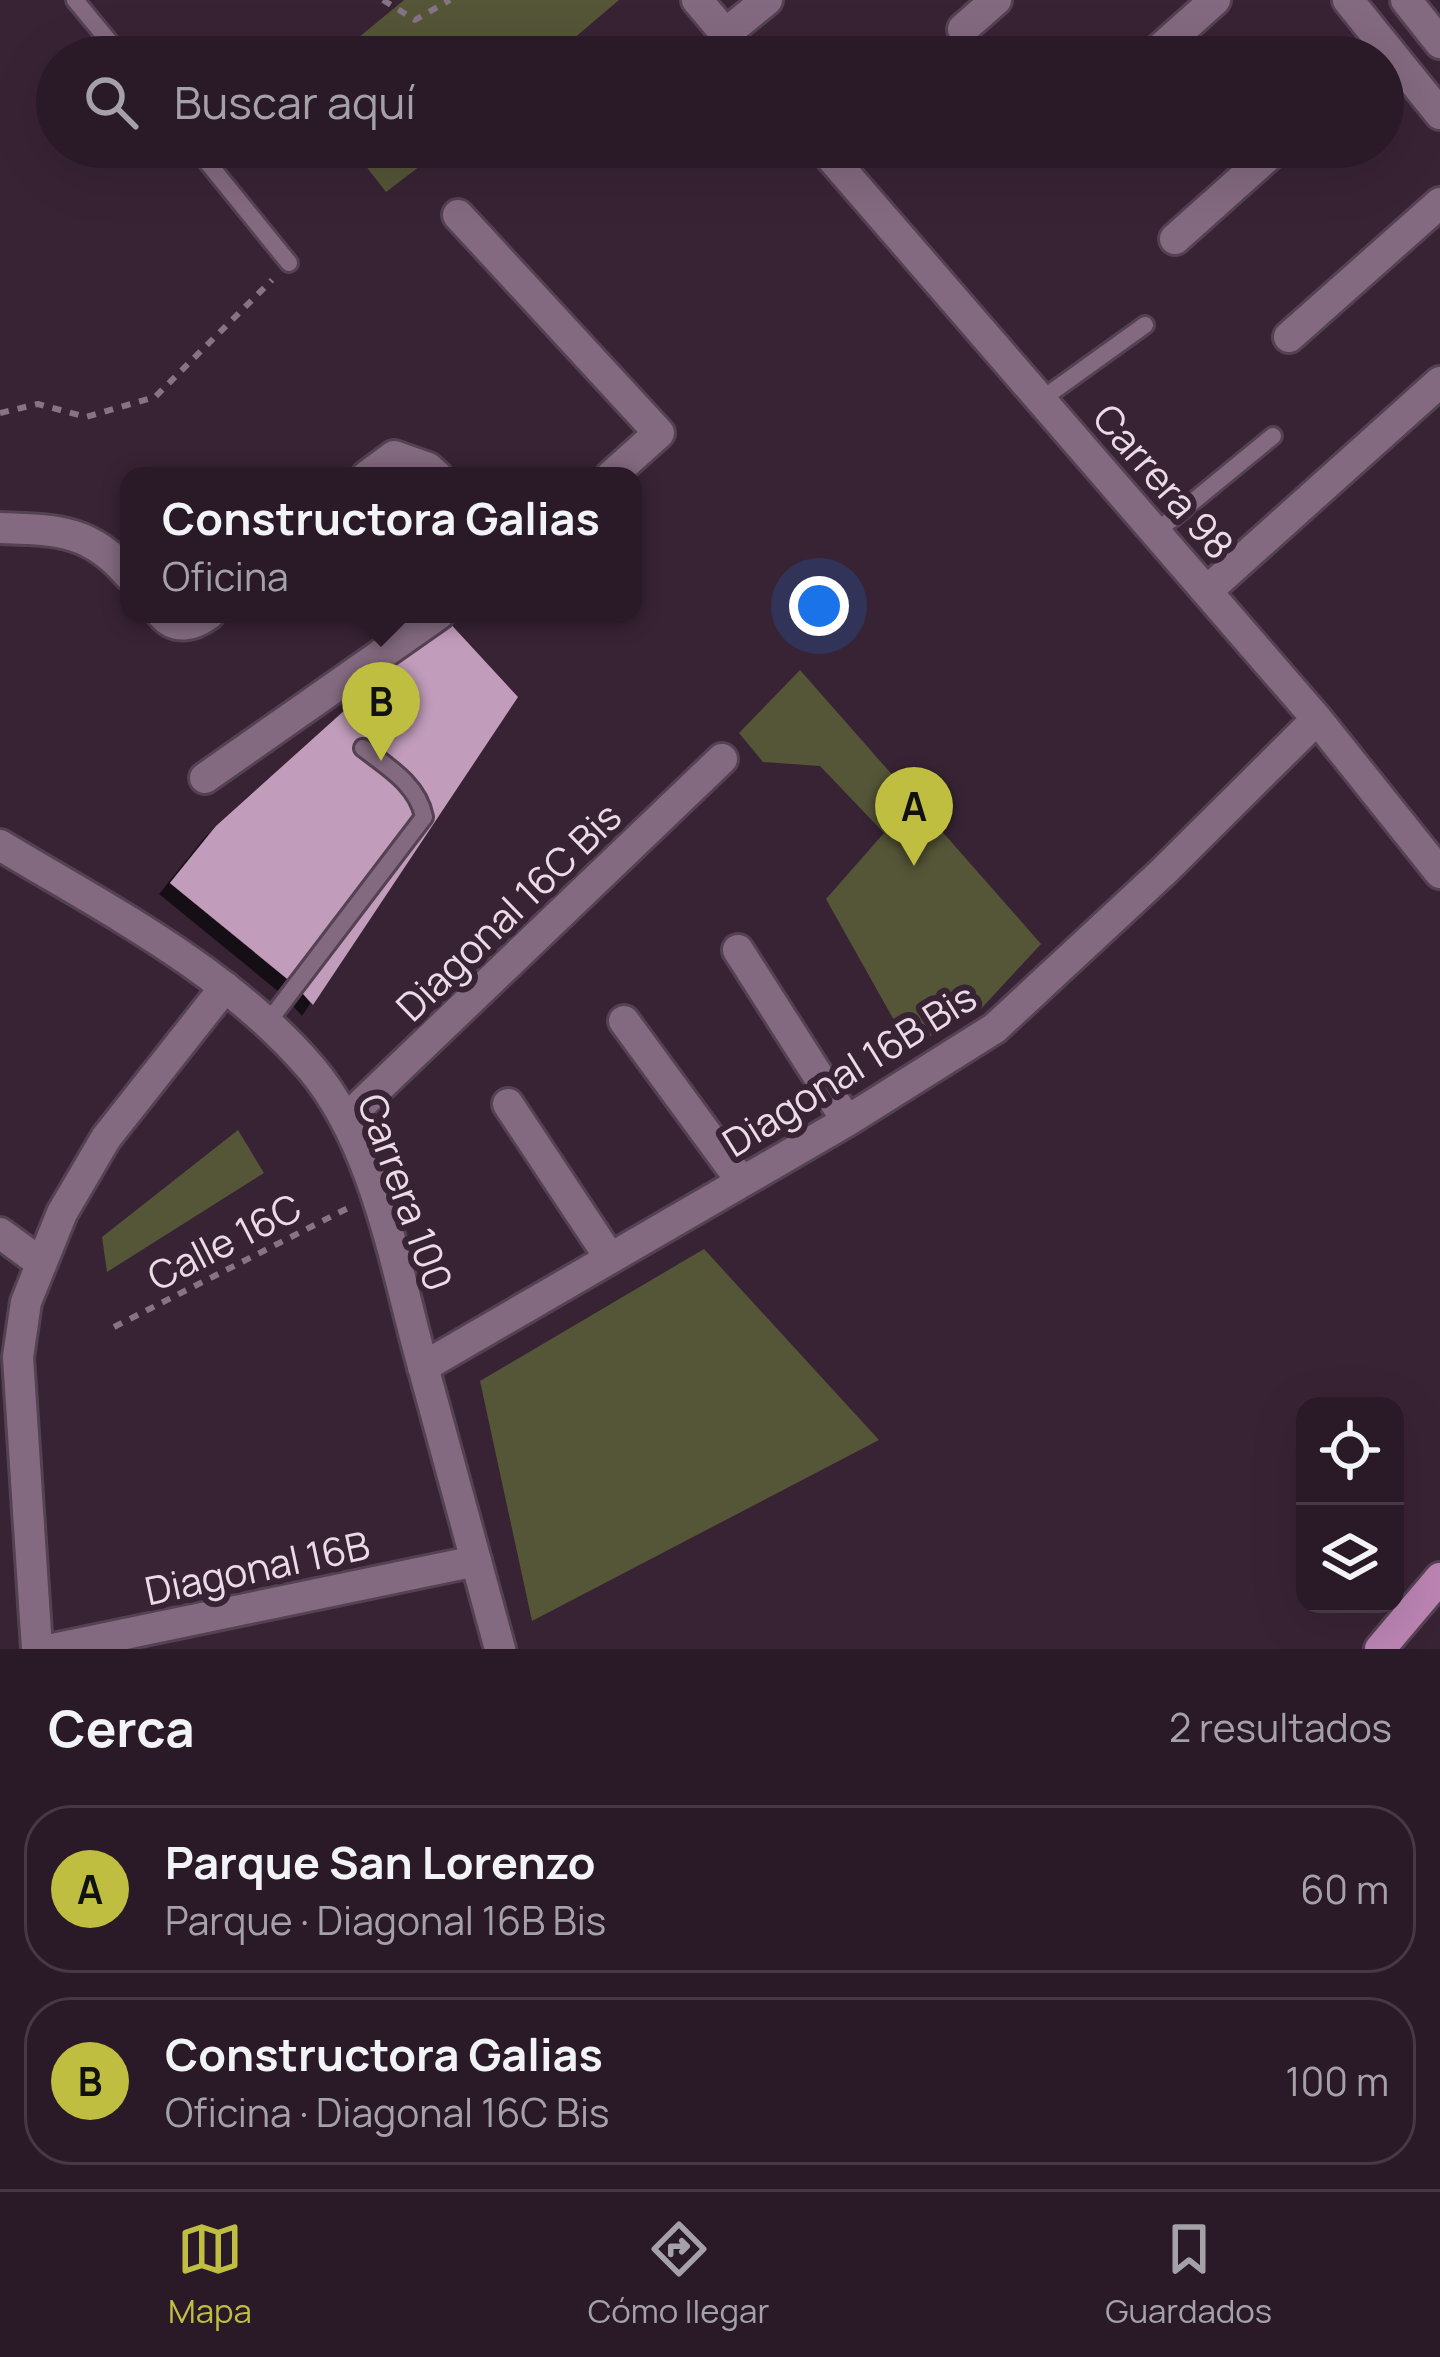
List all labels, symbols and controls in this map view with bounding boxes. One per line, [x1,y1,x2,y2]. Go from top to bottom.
search box [36,36,1404,168]
icon: search [78,69,144,135]
text: Buscar aquí [174,71,416,133]
street label: Carrera 98 [1081,392,1247,570]
popup [120,467,642,623]
text: Constructora Galias [162,487,600,549]
text: Oficina [162,549,289,603]
your location [789,576,849,636]
pin: B [342,662,420,761]
pin: A [875,767,953,866]
street label: Diagonal 16C Bis [384,790,632,1032]
street label: Diagonal 16B Bis [712,969,986,1169]
street label: Carrera 100 [345,1086,467,1298]
street label: Calle 16C [138,1179,310,1303]
map controls [1296,1397,1404,1613]
button: locate [1296,1397,1404,1505]
button: layers [1296,1505,1404,1613]
street label: Diagonal 16B [140,1517,374,1617]
text: Cerca [48,1693,195,1762]
text: 2 resultados [1169,1700,1392,1754]
text: Parque San Lorenzo [165,1831,596,1893]
text: A [77,1862,103,1916]
text: 60 m [1300,1862,1389,1916]
text: Parque · Diagonal 16B Bis [165,1893,606,1947]
text: Constructora Galias [165,2023,603,2085]
text: B [78,2054,102,2108]
text: 100 m [1285,2054,1389,2108]
text: Oficina · Diagonal 16C Bis [165,2085,610,2139]
tab: Mapa [168,2216,252,2333]
tab: Cómo llegar [588,2216,769,2333]
tab: Guardados [1105,2216,1272,2333]

